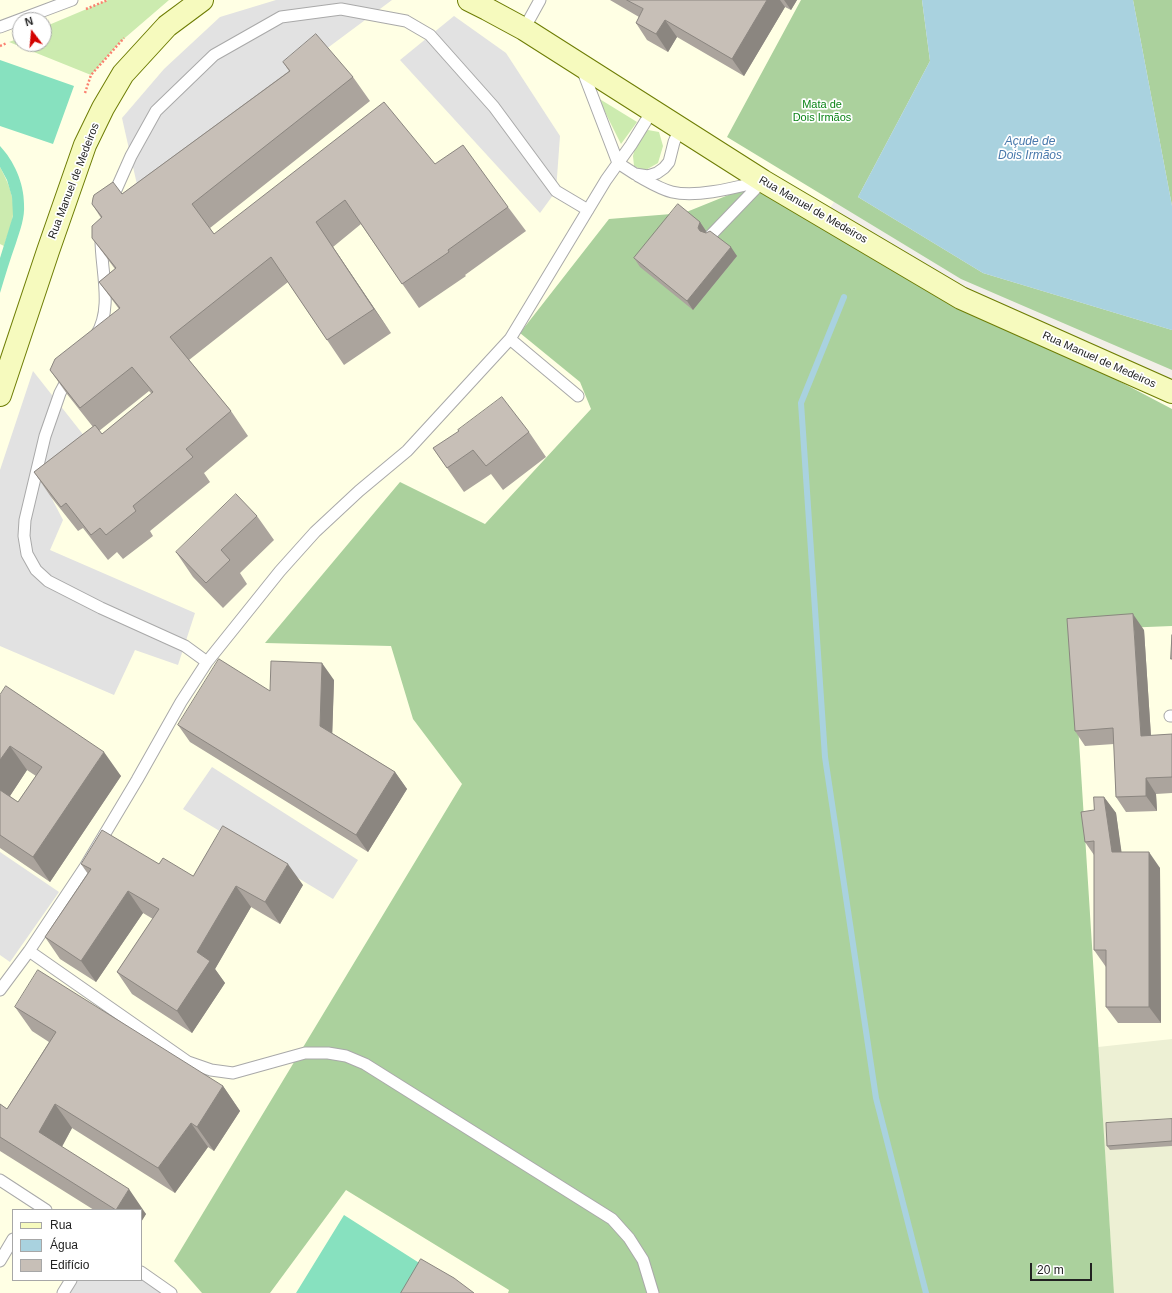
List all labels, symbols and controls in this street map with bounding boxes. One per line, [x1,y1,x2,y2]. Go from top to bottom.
north arrow [12,12,52,52]
text: N [23,15,34,28]
park label: Mata de Dois Irmãos [793,98,851,124]
street label: Rua Manuel de Medeiros [46,121,102,241]
water label: Açude de Dois Irmãos [998,135,1062,163]
street label: Rua Manuel de Medeiros [756,174,870,246]
street label: Rua Manuel de Medeiros [1040,329,1158,391]
legend [12,1209,142,1281]
text: Rua [50,1218,72,1232]
text: Água [50,1238,78,1252]
scale bar [1032,1255,1094,1281]
text: Edifício [50,1258,89,1272]
text: 20 m [1037,1263,1064,1277]

